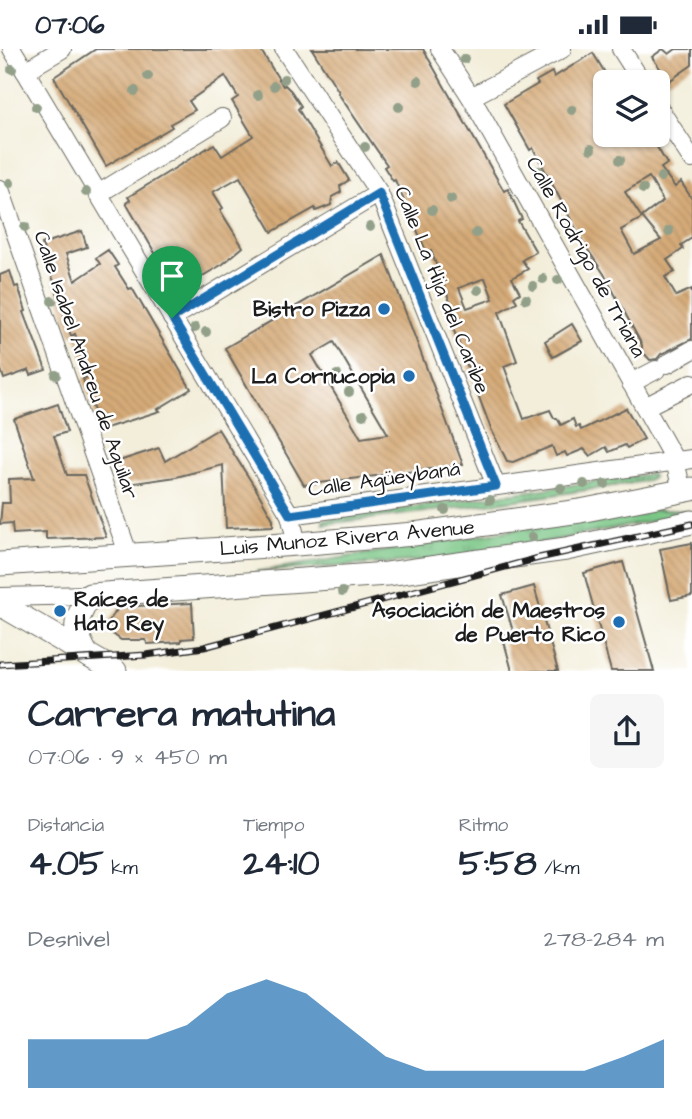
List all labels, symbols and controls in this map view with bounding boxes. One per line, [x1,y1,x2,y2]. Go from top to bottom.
text: 07:06 [35,7,104,43]
map controls [593,70,670,147]
button: layers [593,70,670,147]
street label: Calle Rodrigo de Triana [517,151,654,364]
street label: Calle La Hija del Caribe [387,182,497,398]
street label: Calle Isabel Andreu de Aguilar [24,227,146,504]
pin [142,246,202,318]
icon: arrive [153,257,191,295]
place label: Bistro Pizza [253,295,370,324]
marker: Bistro Pizza [376,301,392,317]
place label: La Cornucopia [251,362,395,392]
marker: La Cornucopia [401,368,417,384]
street label: Calle Agüeybaná [306,454,463,506]
street label: Luis Munoz Rivera Avenue [218,512,476,564]
place label: Raíces de Hato Rey [74,585,169,641]
place label: Asociación de Maestros de Puerto Rico [372,596,605,649]
marker: Raíces de Hato Rey [52,603,68,619]
marker: Asociación de Maestros de Puerto Rico [611,614,627,630]
text: Carrera matutina [28,689,335,741]
button: share [590,694,664,768]
text: 07:06 · 9 × 450 m [28,741,227,773]
text: Distancia [28,812,104,839]
text: Tiempo [243,812,304,839]
text: Ritmo [459,812,508,839]
text: 4.05 [28,839,104,888]
text: 24:10 [243,839,320,888]
text: 5:58 [459,839,537,888]
text: km [104,855,138,882]
text: /km [537,855,579,882]
text: Desnivel [28,923,110,955]
text: 278–284 m [544,923,664,955]

